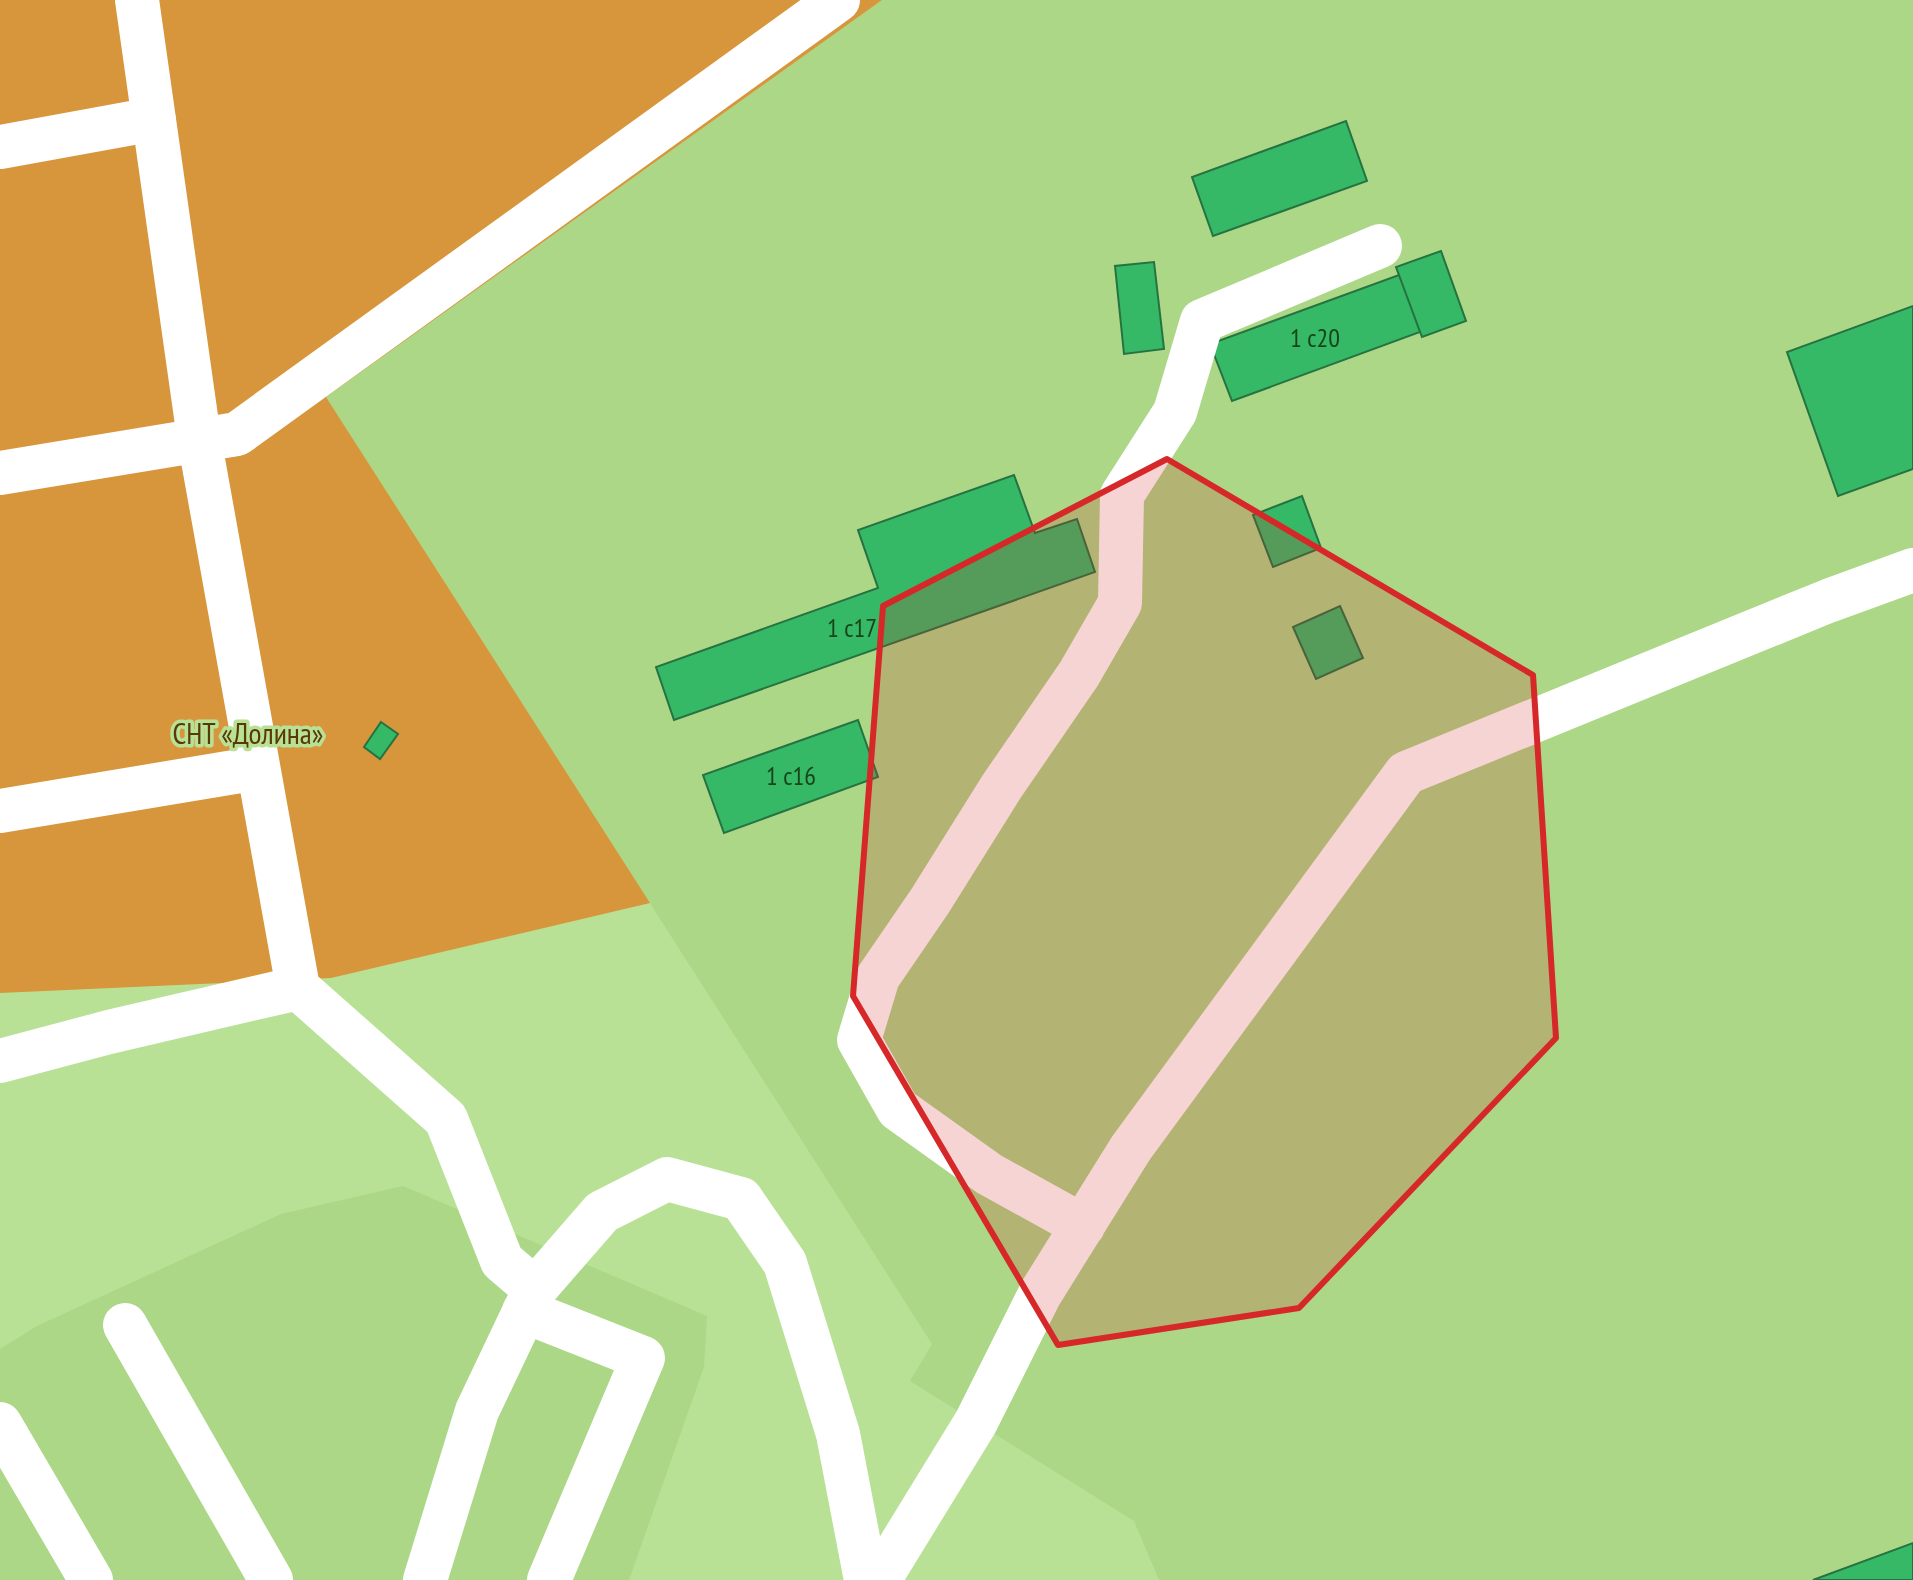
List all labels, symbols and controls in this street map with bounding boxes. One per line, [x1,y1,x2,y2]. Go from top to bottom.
house number: 1 с20 [1290,321,1340,354]
house number: 1 с17 [827,611,877,644]
park label: СНТ «Долина» [173,713,323,752]
house number: 1 с16 [766,759,816,792]

